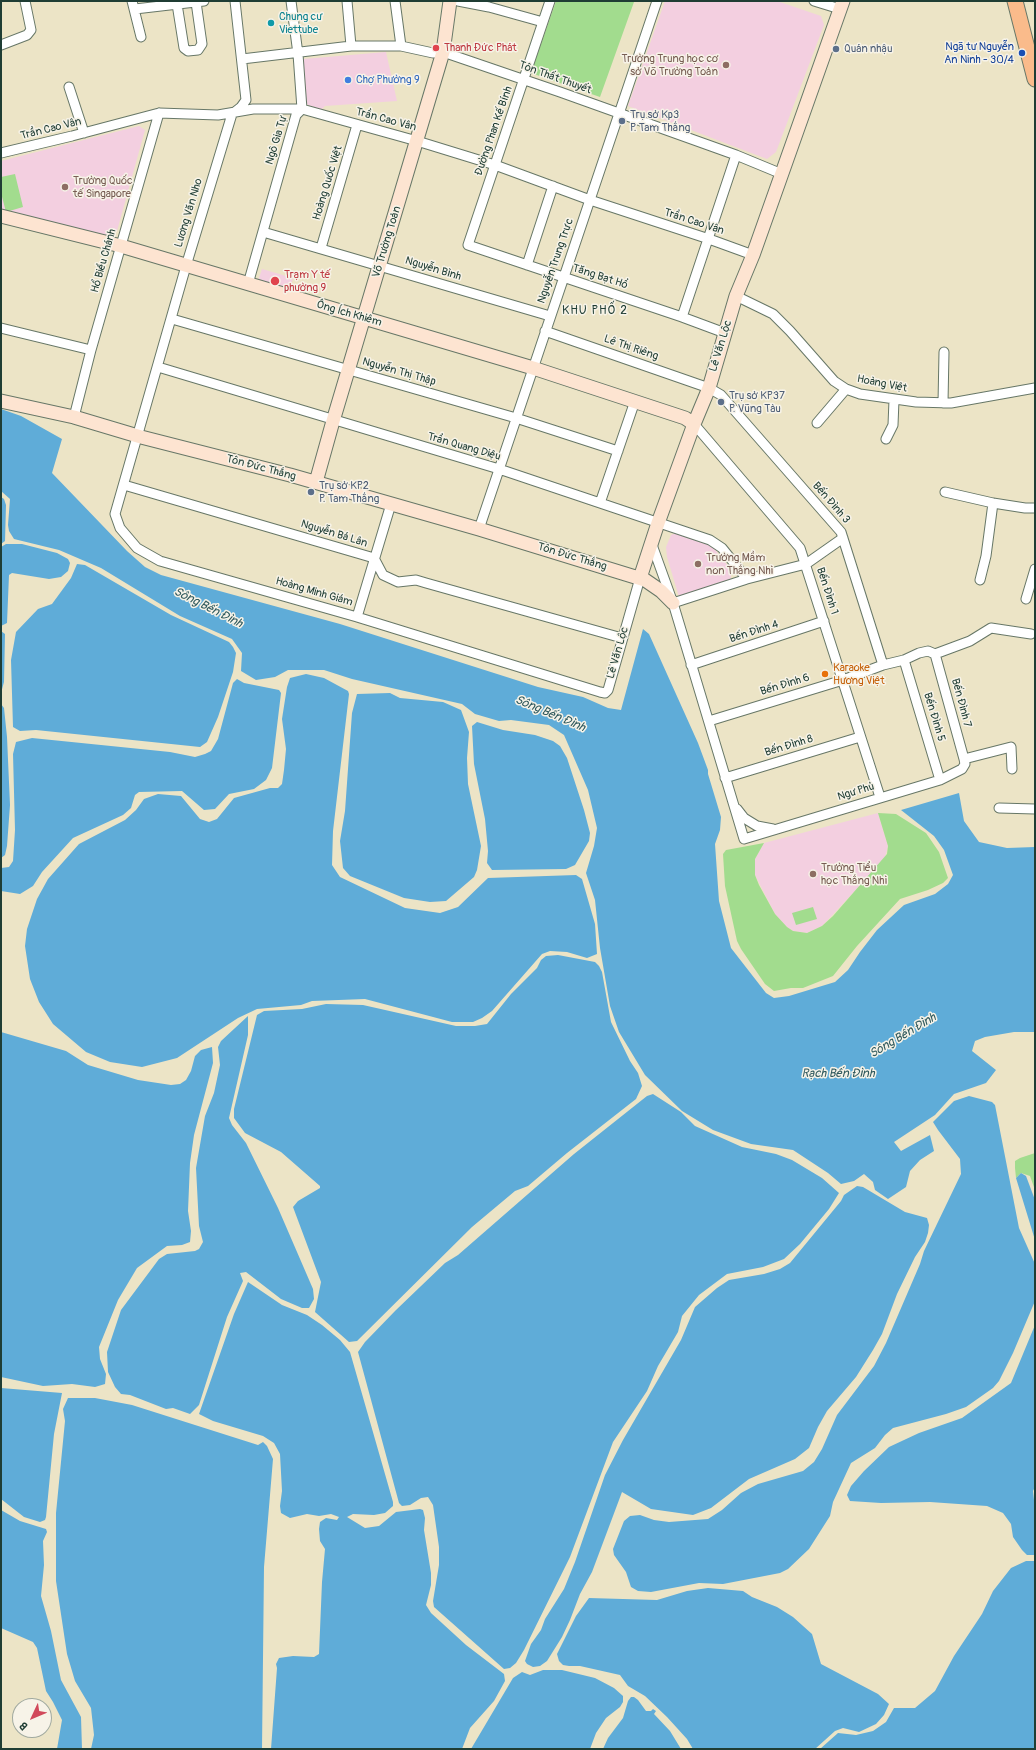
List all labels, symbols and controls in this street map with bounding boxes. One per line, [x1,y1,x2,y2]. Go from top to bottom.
place label: Chung cư Viettube [279,10,322,36]
marker: Chung cư Viettube [266,18,276,28]
place label: Ngã tư Nguyễn An Ninh - 30/4 [944,40,1014,66]
place label: Thanh Đức Phát [444,41,517,55]
place label: Quán nhậu [844,42,893,56]
marker: Thanh Đức Phát [431,43,441,53]
marker: Quán nhậu [831,44,841,54]
marker: Ngã tư Nguyễn An Ninh - 30/4 [1017,48,1027,58]
place label: Trường Trung học cơ sở Võ Trường Toản [622,52,718,78]
street label: Tôn Thất Thuyết [517,59,593,97]
marker: Trường Trung học cơ sở Võ Trường Toản [721,60,731,70]
place label: Chợ Phường 9 [356,73,420,87]
marker: Chợ Phường 9 [343,75,353,85]
street label: Đường Phan Kế Bính [473,85,515,177]
street label: Trần Cao Vân [354,106,418,134]
place label: Trụ sở Kp3 P. Tam Thắng [630,108,690,134]
street label: Ngô Gia Tự [263,114,291,166]
street label: Trần Cao Vân [19,115,83,143]
marker: Trụ sở Kp3 P. Tam Thắng [617,116,627,126]
street label: Hoàng Quốc Việt [310,144,346,222]
place label: Trường Quốc tế Singapore [73,174,133,200]
street label: Lương Văn Nho [172,177,206,249]
marker: Trường Quốc tế Singapore [60,182,70,192]
street label: Võ Trường Toản [370,205,404,279]
street label: Trần Cao Vân [662,206,726,238]
street label: Nguyễn Trung Trực [535,217,577,305]
street label: Hồ Biểu Chánh [89,228,119,294]
street label: Nguyễn Bình [403,254,463,284]
street label: Tăng Bạt Hổ [571,262,629,292]
place label: Trạm Y tế phường 9 [284,268,330,294]
marker: Trạm Y tế phường 9 [269,275,281,287]
street label: Ông Ích Khiêm [315,298,383,330]
district label: KHU PHỐ 2 [562,304,628,318]
street label: Lê Văn Lộc [707,319,735,373]
street label: Lê Thị Riêng [602,333,660,363]
street label: Nguyễn Thị Thập [361,355,437,389]
street label: Hoàng Việt [856,373,908,395]
place label: Trụ sở KP37 P. Vũng Tàu [729,389,785,415]
marker: Trụ sở KP37 P. Vũng Tàu [716,397,726,407]
street label: Trần Quang Diệu [426,430,502,464]
street label: Tôn Đức Thắng [225,452,297,484]
place label: Trụ sở KP2 P. Tam Thắng [319,479,379,505]
street label: Bến Đình 3 [809,480,853,526]
marker: Trụ sở KP2 P. Tam Thắng [306,487,316,497]
street label: Nguyễn Bá Lân [299,518,369,550]
street label: Tôn Đức Thắng [536,540,608,574]
place label: Trường Mầm non Thắng Nhì [706,551,773,577]
marker: Trường Mầm non Thắng Nhì [693,559,703,569]
street label: Bến Đình 1 [813,566,841,616]
street label: Hoàng Minh Giám [274,575,354,609]
water label: Sông Bến Đình [171,585,245,631]
street label: Bến Đình 4 [728,618,780,646]
street label: Lê Văn Lộc [604,626,632,680]
place label: Karaoke Hương Việt [833,661,885,687]
marker: Karaoke Hương Việt [820,669,830,679]
street label: Bến Đình 6 [759,671,811,699]
street label: Bến Đình 7 [948,677,974,729]
street label: Bến Đình 5 [920,691,948,743]
water label: Sông Bến Đình [513,693,587,735]
street label: Bến Đình 8 [763,732,815,760]
street label: Ngư Phủ [836,780,876,804]
place label: Trường Tiểu học Thắng Nhì [821,861,887,887]
marker: Trường Tiểu học Thắng Nhì [808,869,818,879]
water label: Sông Bến Đình [867,1011,939,1061]
water label: Rạch Bến Đình [801,1067,875,1081]
north arrow [12,1698,52,1738]
text: B [17,1719,31,1733]

